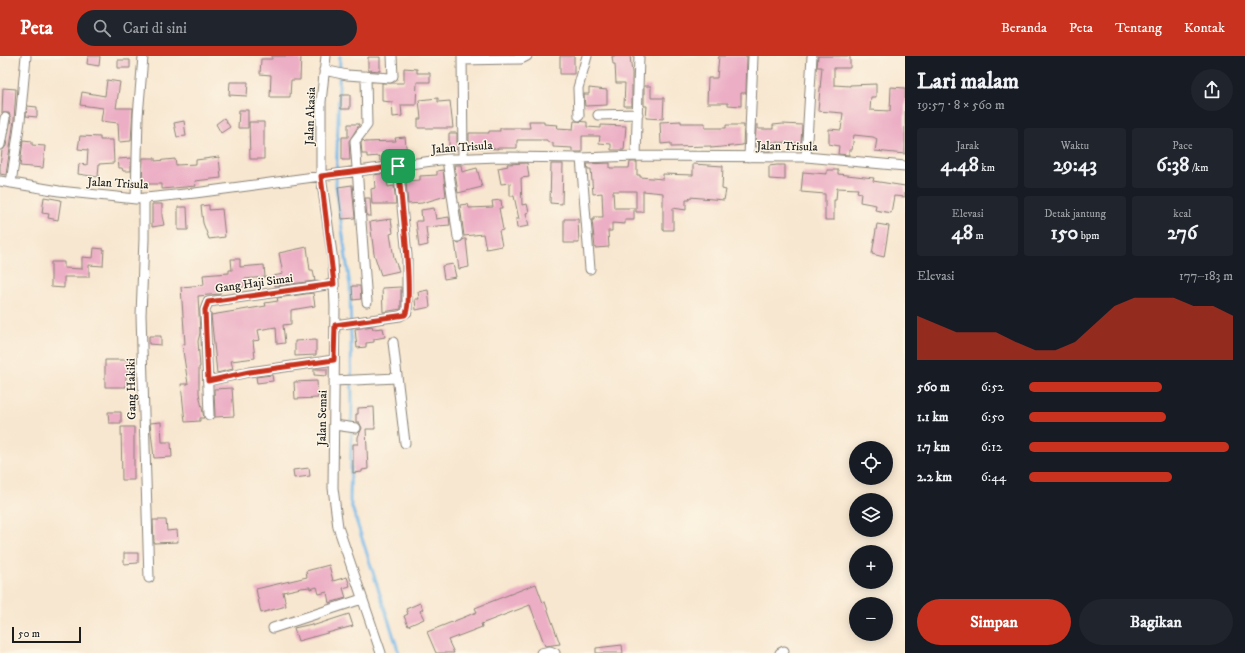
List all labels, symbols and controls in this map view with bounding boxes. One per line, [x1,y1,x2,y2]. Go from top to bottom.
search box [77,10,357,46]
text: Peta [20,17,53,40]
icon: search [91,17,113,39]
text: Cari di sini [123,19,187,38]
text: Beranda [1001,19,1047,37]
text: Peta [1069,19,1093,37]
text: Tentang [1115,19,1162,37]
text: Kontak [1184,19,1225,37]
text: Lari malam [917,68,1019,95]
button: share [1191,69,1233,111]
street label: Jalan Akasia [302,86,319,146]
text: 19:57 · 8 × 560 m [917,97,1005,113]
street label: Jalan Trisula [430,138,494,157]
street label: Jalan Trisula [755,138,819,155]
text: Jarak [956,139,979,153]
text: Waktu [1061,139,1089,153]
text: Pace [1172,139,1193,153]
pin [381,149,415,183]
text: 4.48 [940,153,979,178]
text: 29:43 [1053,153,1097,178]
text: 6:38 [1156,153,1189,178]
icon: arrive [387,155,409,177]
text: km [979,161,995,175]
text: /km [1189,161,1208,175]
street label: Jalan Trisula [86,174,150,193]
text: Elevasi [952,207,983,221]
text: Detak jantung [1044,207,1106,221]
text: kcal [1173,207,1191,221]
text: 48 [952,221,973,246]
text: 150 [1050,221,1078,246]
text: 276 [1167,221,1197,246]
text: m [973,229,984,243]
text: bpm [1078,229,1100,243]
text: Elevasi [917,268,954,284]
text: 177–183 m [1179,268,1233,284]
street label: Gang Haji Simai [214,271,294,296]
street label: Gang Hakiki [123,358,140,420]
text: 560 m [917,379,950,395]
text: 6:52 [981,379,1004,395]
street label: Jalan Semai [314,390,330,447]
text: 1.1 km [917,409,949,425]
text: 6:50 [981,409,1005,425]
text: 1.7 km [917,439,950,455]
text: 6:12 [981,439,1002,455]
map controls [849,441,893,641]
button: locate [849,441,893,485]
text: 2.2 km [917,469,952,485]
text: 6:44 [981,469,1006,485]
button: layers [849,493,893,537]
button: + [849,545,893,589]
button: − [849,597,893,641]
button: Simpan [917,599,1071,645]
button: Bagikan [1079,599,1233,645]
scale bar [12,625,81,644]
text: 50 m [18,627,40,641]

